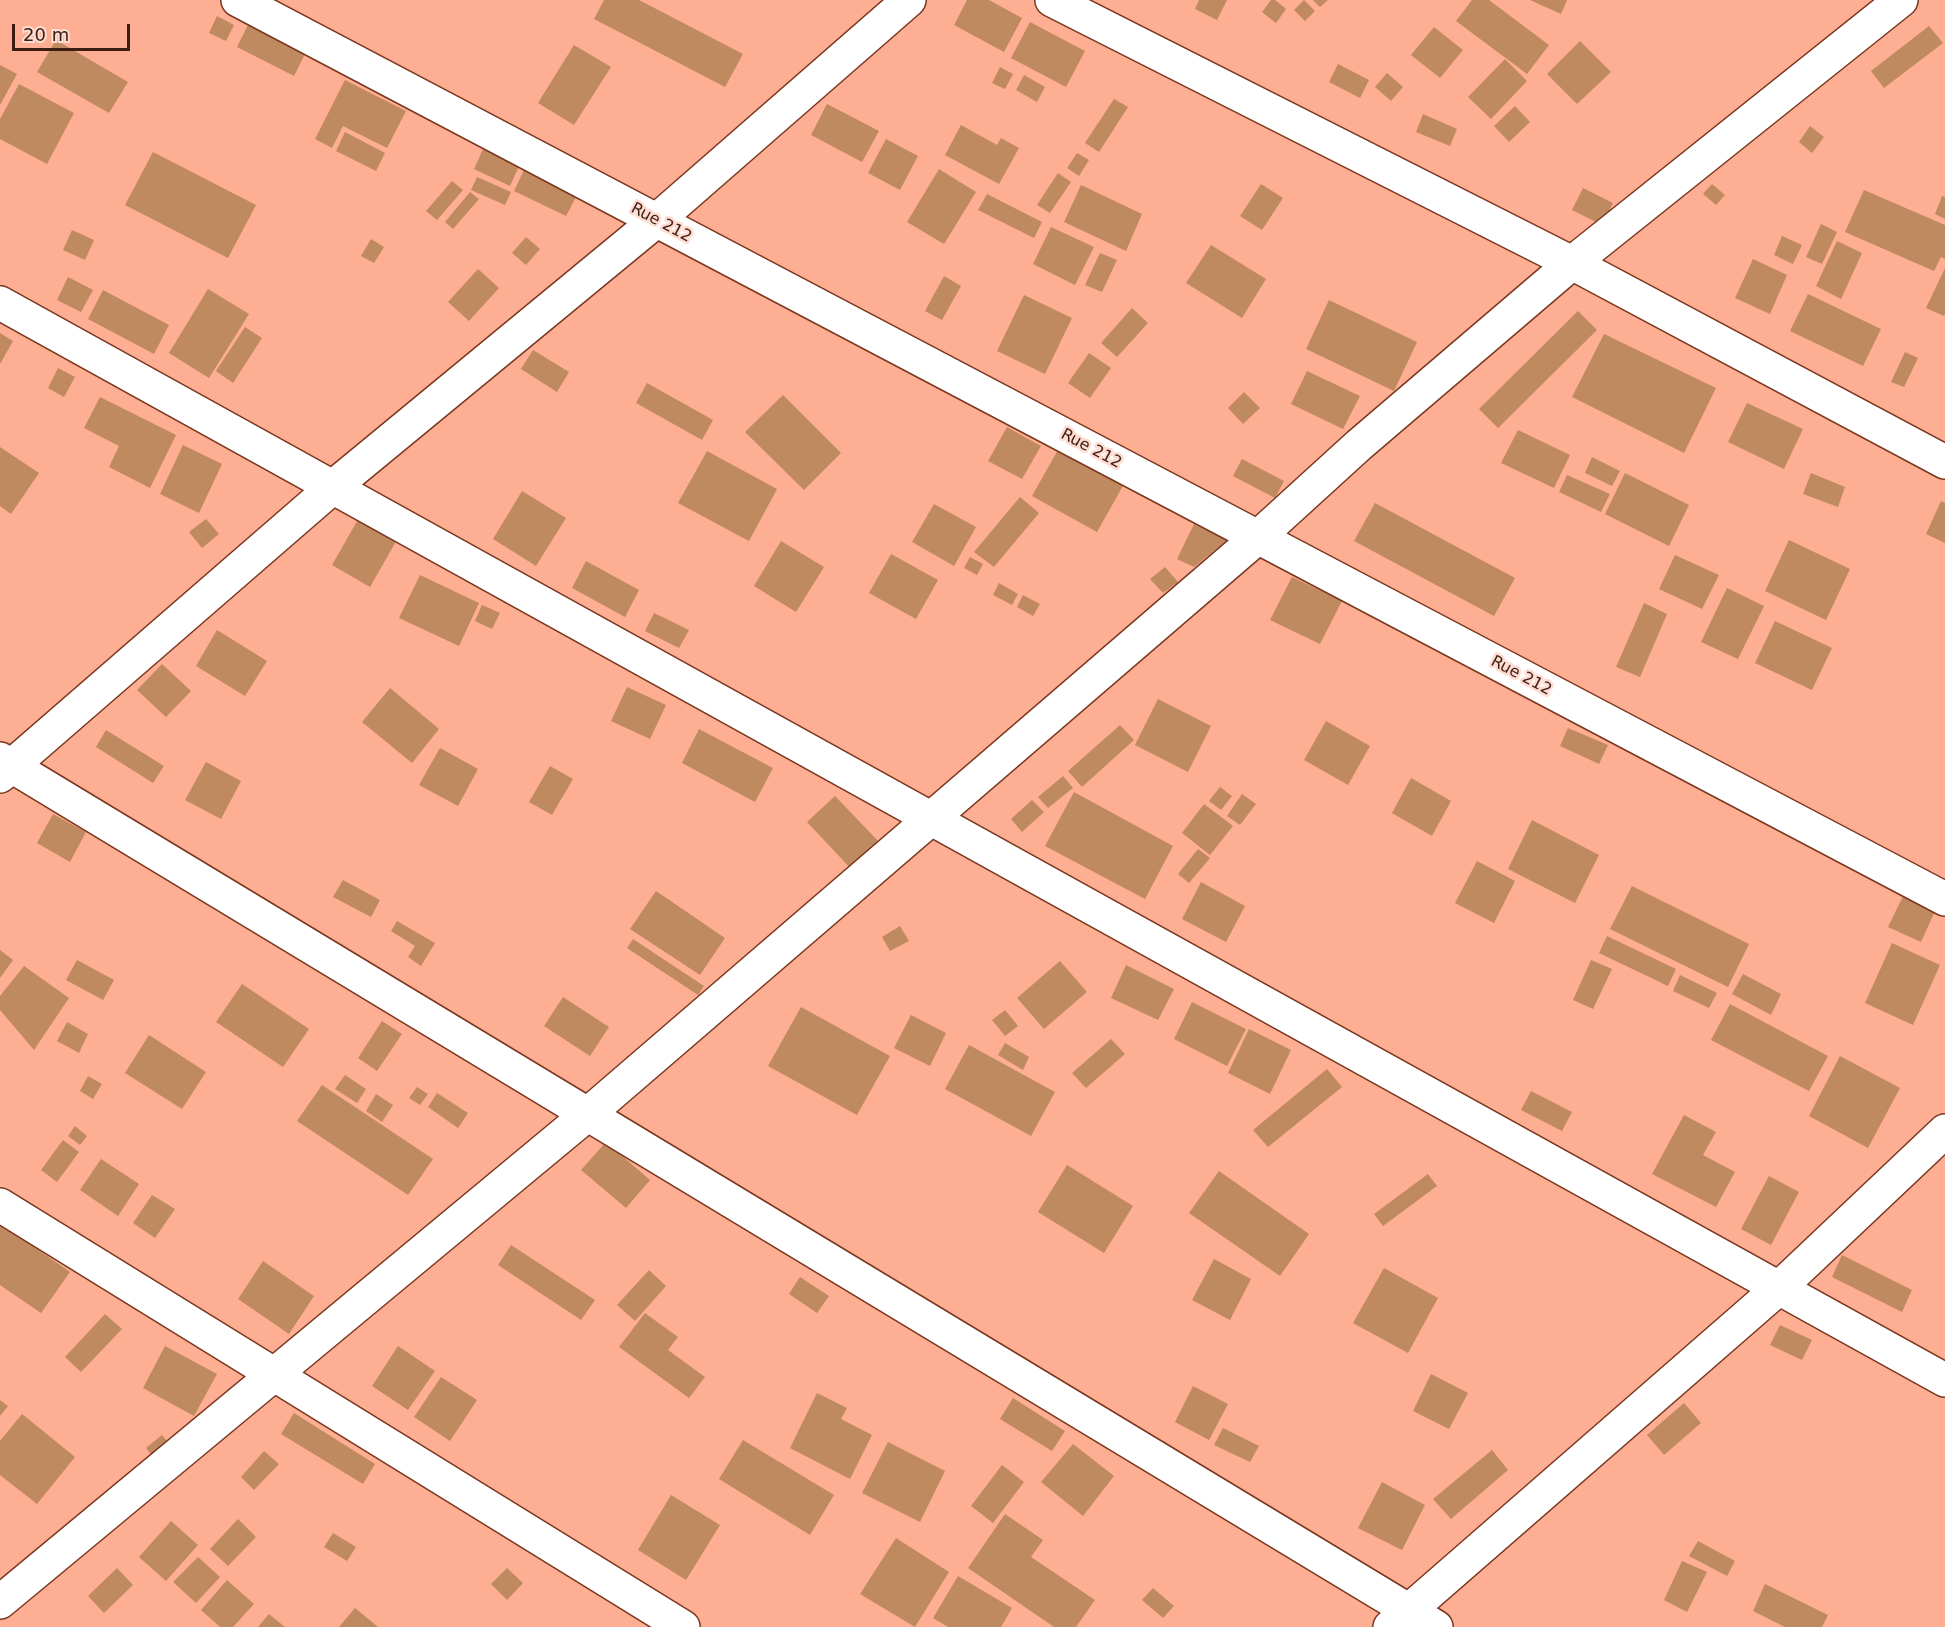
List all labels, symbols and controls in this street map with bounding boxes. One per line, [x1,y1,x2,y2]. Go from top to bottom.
scale bar [15,12,134,50]
text: 20 m [23,24,69,45]
street label: Rue 212 [627,199,695,247]
street label: Rue 212 [1057,425,1125,473]
street label: Rue 212 [1487,652,1555,700]

